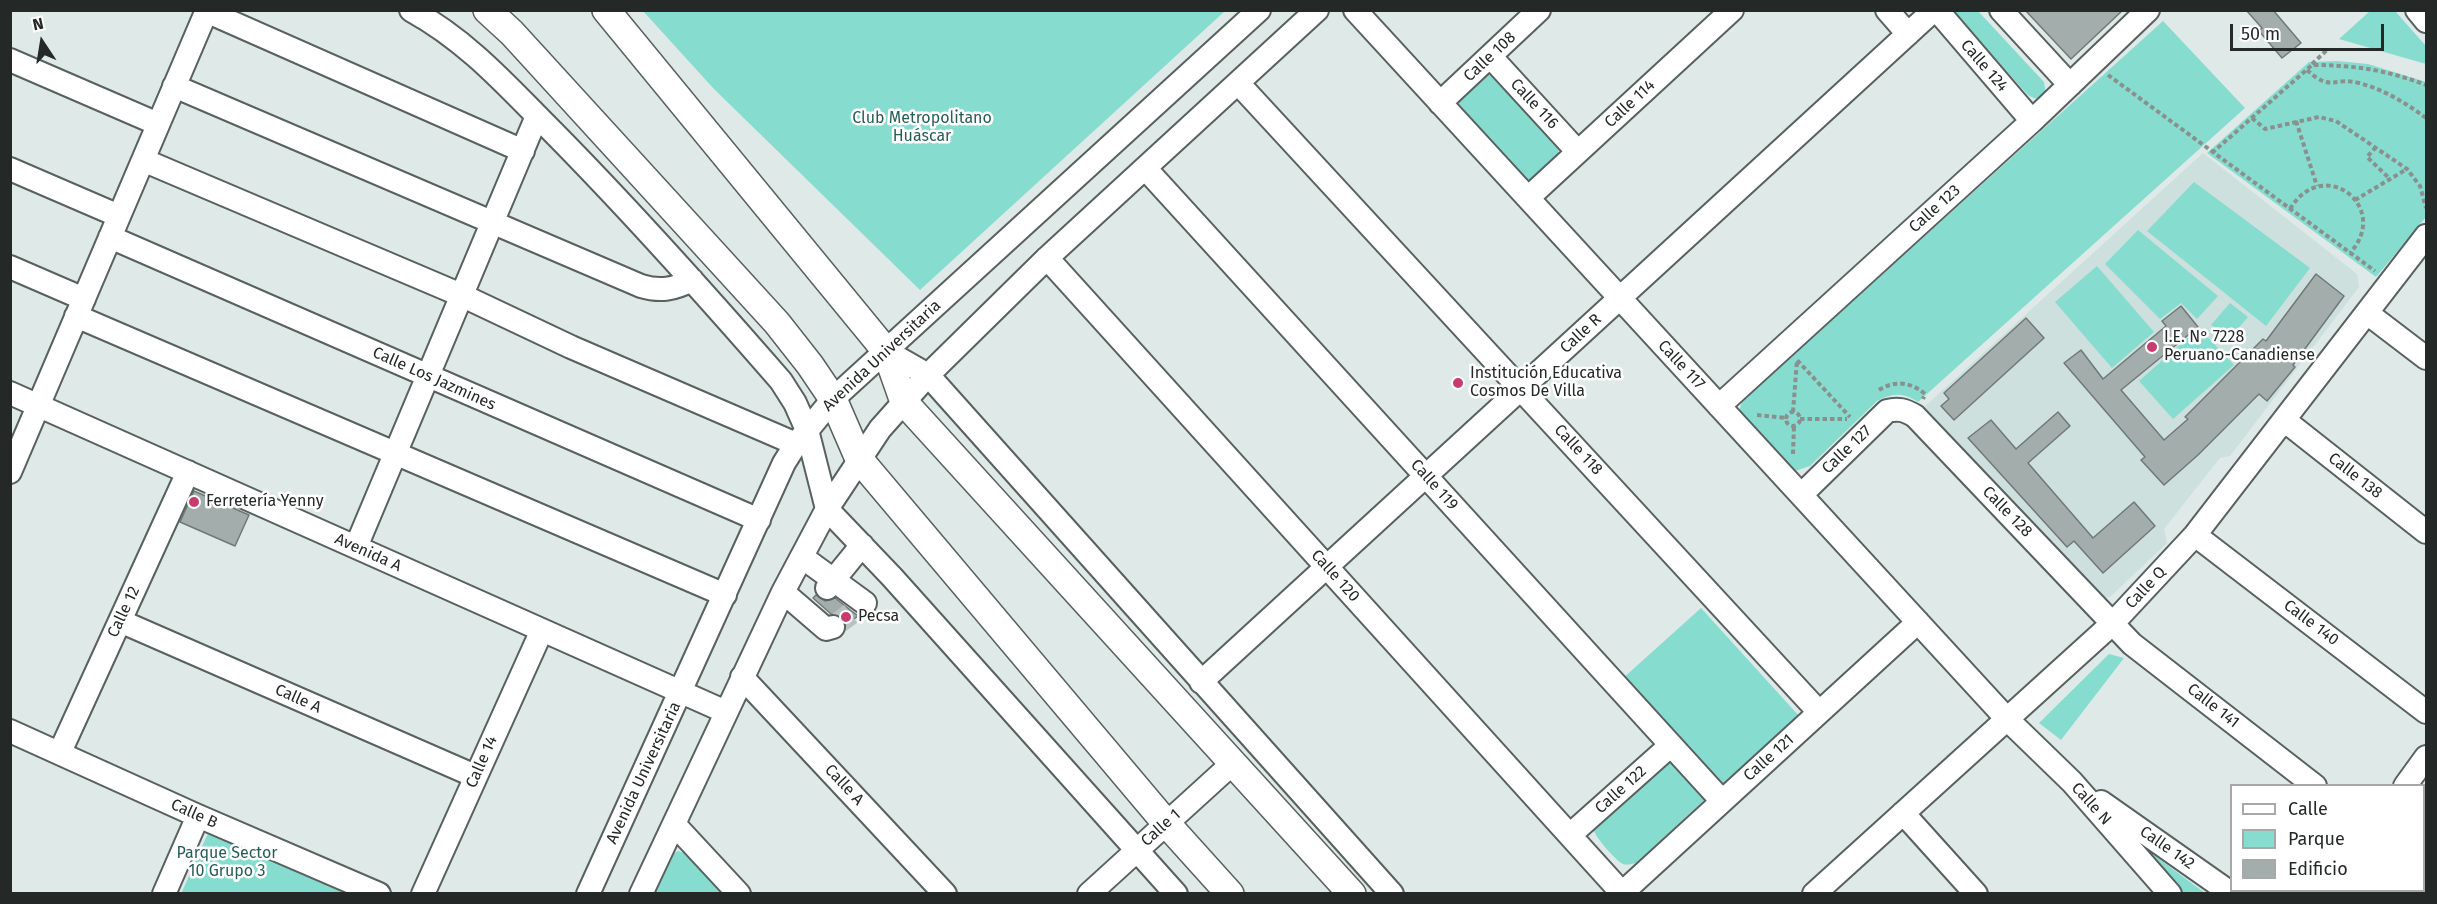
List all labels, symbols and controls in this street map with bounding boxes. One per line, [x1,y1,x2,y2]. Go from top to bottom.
north arrow [12,12,72,72]
scale bar [2233,12,2388,50]
text: N [31,14,45,34]
text: 50 m [2241,23,2280,45]
street label: Calle 108 [1460,28,1520,86]
street label: Calle 124 [1956,36,2012,96]
street label: Calle 116 [1506,75,1562,133]
street label: Calle 114 [1601,76,1659,132]
park label: Club Metropolitano Huáscar [852,109,992,147]
street label: Calle 123 [1905,181,1965,237]
street label: Avenida Universitaria [819,296,945,416]
street label: Calle R [1556,310,1606,358]
place label: I.E. N° 7228 Peruano-Canadiense [2164,328,2315,366]
street label: Calle 117 [1653,336,1709,394]
marker: I.E. N° 7228 Peruano-Canadiense [2145,340,2159,354]
street label: Calle Los Jazmines [370,343,498,415]
place label: Institución Educativa Cosmos De Villa [1470,364,1622,402]
marker: Institución Educativa Cosmos De Villa [1451,376,1465,390]
street label: Calle 118 [1550,421,1606,479]
street label: Calle 127 [1818,422,1876,478]
street label: Calle 138 [2324,449,2386,503]
street label: Calle 119 [1406,456,1462,514]
street label: Calle 128 [1978,483,2036,541]
place label: Ferretería Yenny [206,492,324,512]
marker: Ferretería Yenny [187,495,201,509]
street label: Avenida A [332,530,404,576]
street label: Calle 120 [1307,546,1363,606]
street label: Calle Q [2122,563,2170,613]
street label: Calle 12 [104,583,144,641]
street label: Calle 140 [2280,596,2342,650]
place label: Pecsa [858,607,899,627]
marker: Pecsa [839,610,853,624]
street label: Calle A [272,680,324,718]
street label: Calle 141 [2183,680,2243,732]
street label: Avenida Universitaria [603,699,685,847]
street label: Calle 121 [1740,730,1798,786]
street label: Calle 14 [462,733,502,791]
street label: Calle A [820,761,868,809]
street label: Calle 122 [1591,762,1651,818]
street label: Calle N [2067,779,2115,829]
legend [2230,784,2425,892]
street label: Calle B [168,795,220,833]
text: Calle [2288,798,2328,820]
street label: Calle 1 [1137,805,1185,851]
street label: Calle 142 [2136,822,2198,874]
text: Parque [2288,828,2345,850]
park label: Parque Sector 10 Grupo 3 [177,844,277,882]
text: Edificio [2288,858,2348,880]

